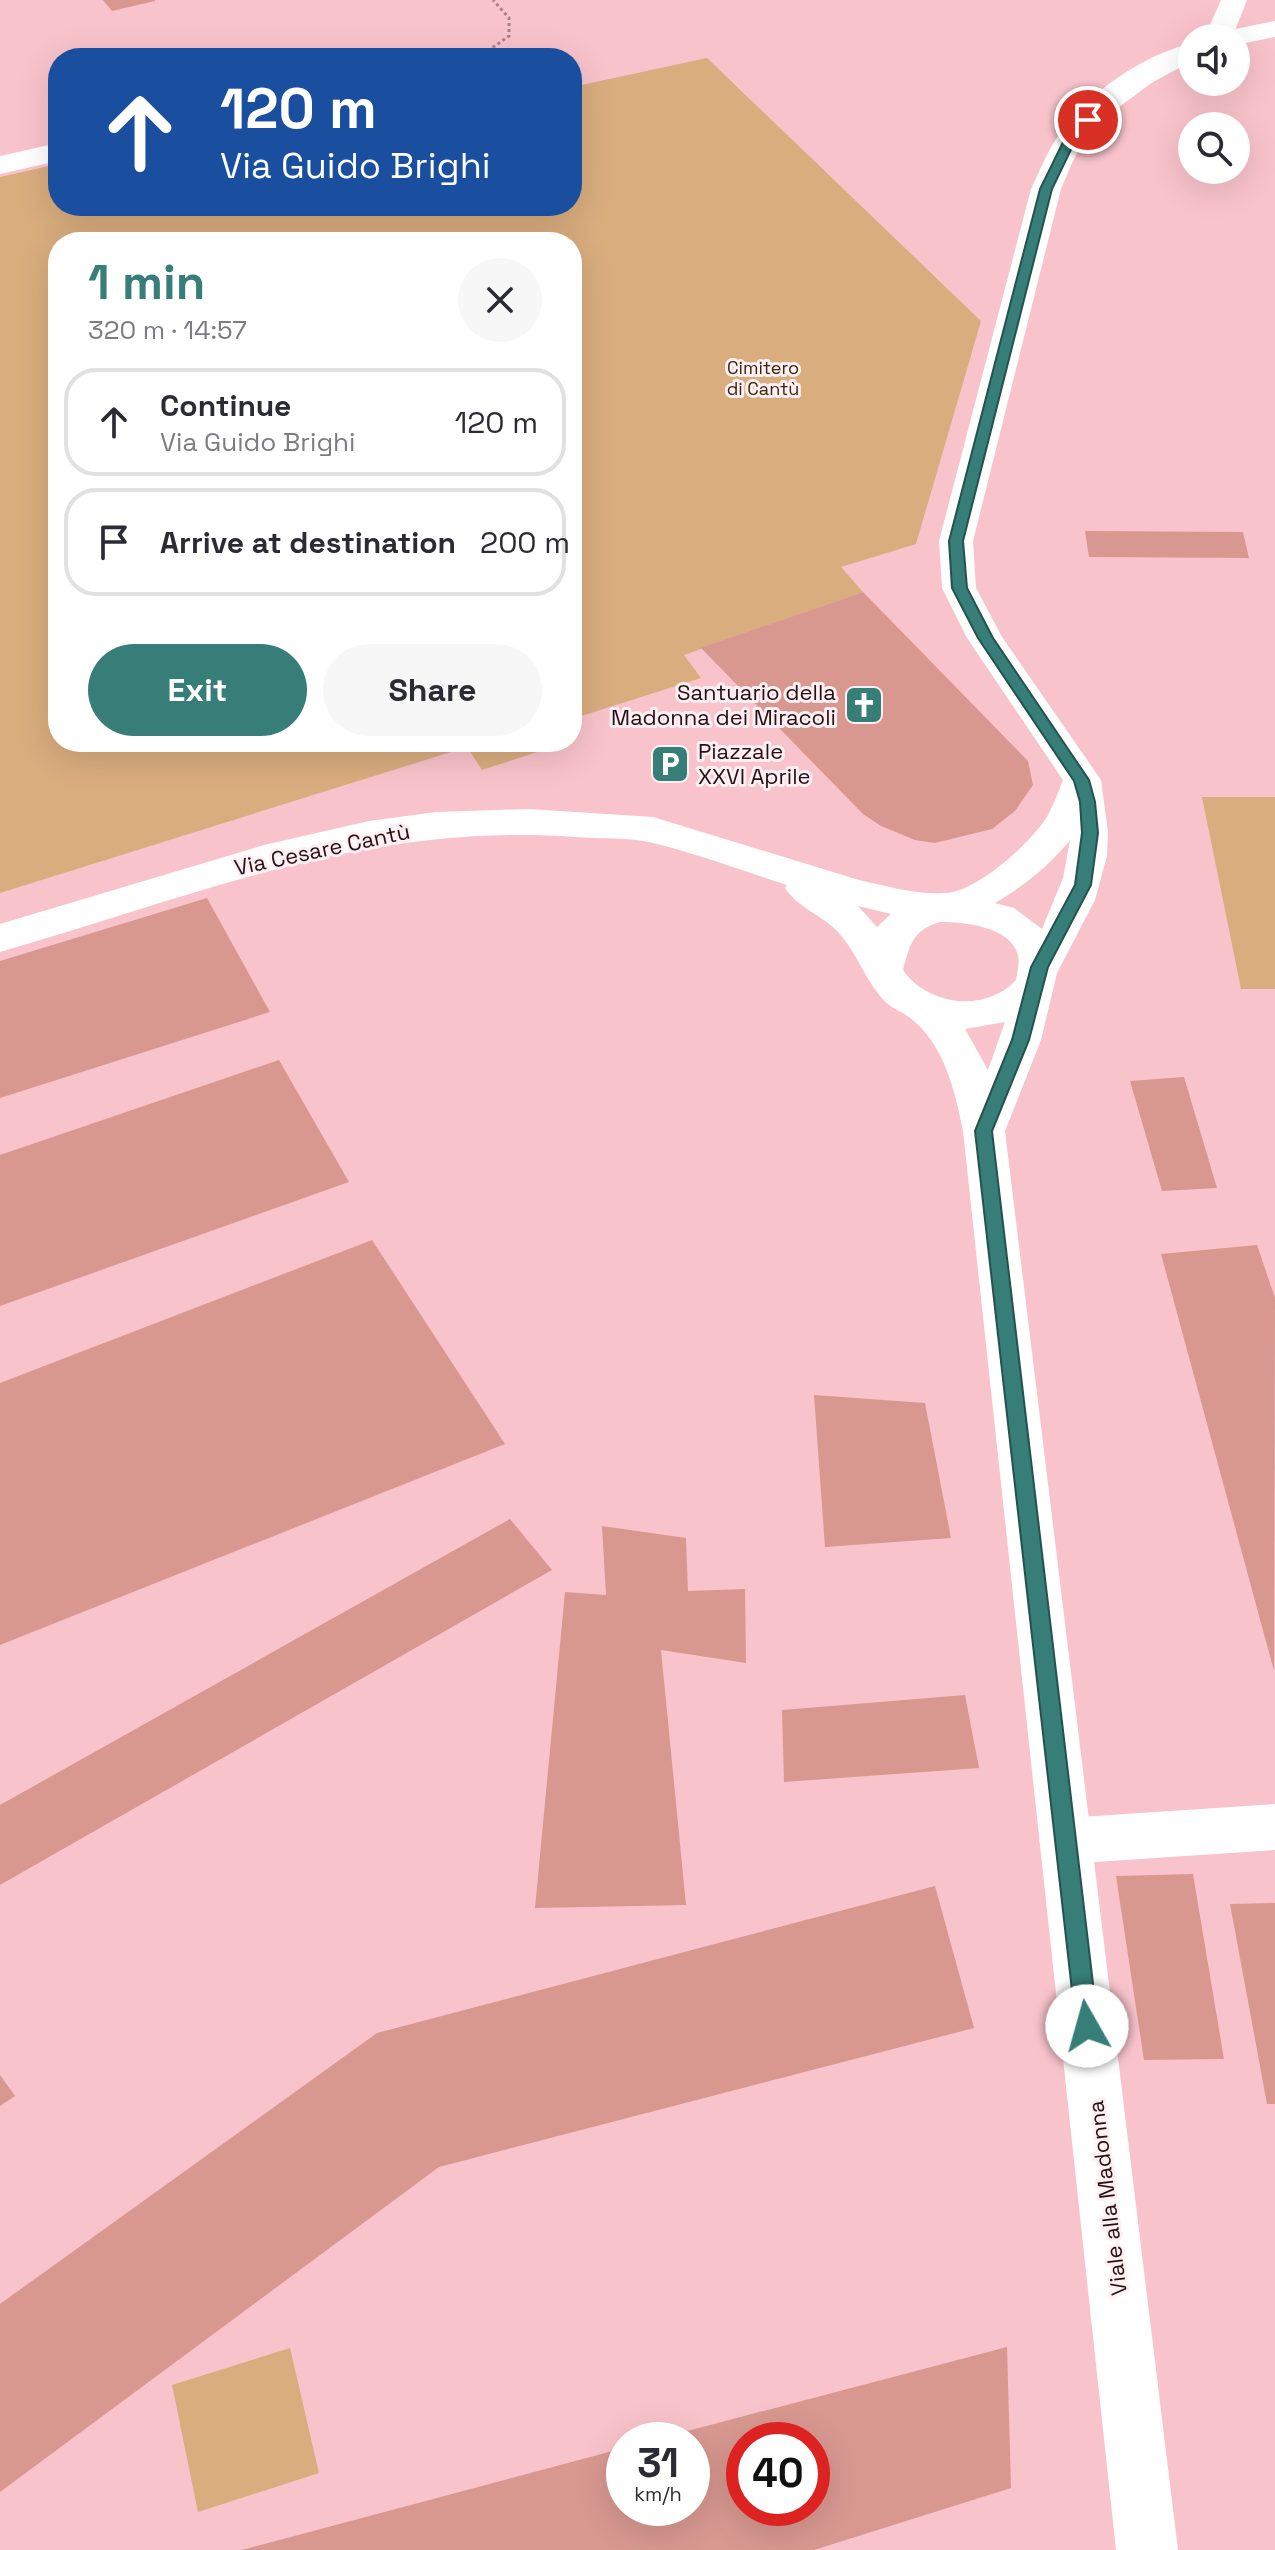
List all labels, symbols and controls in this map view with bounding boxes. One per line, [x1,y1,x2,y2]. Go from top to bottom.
map controls [1178,24,1250,184]
button: sound [1178,24,1250,96]
text: 120 m [220,73,377,144]
icon: ahead [88,80,192,184]
pin [1054,86,1122,154]
icon: arrive [1066,98,1110,142]
button: search [1178,112,1250,184]
text: Via Guido Brighi [220,143,491,189]
text: 1 min [88,252,205,313]
button: close [458,258,542,342]
text: 320 m · 14:57 [88,313,247,347]
park label: Cimitero di Cantù [727,356,799,400]
text: Continue [160,386,291,425]
icon: ahead [92,400,136,444]
text: 120 m [455,403,538,442]
text: Via Guido Brighi [160,425,355,459]
icon: arrive [92,520,136,564]
text: Arrive at destination [160,523,456,562]
text: 200 m [480,523,570,562]
button: Exit [88,644,307,736]
button: Share [323,644,542,736]
place label: Santuario della Madonna dei Miracoli [611,678,836,731]
church icon: Santuario della Madonna dei Miracoli [843,684,885,726]
place label: Piazzale XXVI Aprile [698,737,811,790]
parking icon: Piazzale XXVI Aprile [649,743,691,785]
street label: Via Cesare Cantù [232,817,412,881]
position arrow [1045,1984,1129,2068]
street label: Viale alla Madonna [1081,2099,1133,2297]
speed limit sign: 40 [726,2422,830,2526]
text: 31 [637,2438,679,2489]
text: km/h [634,2481,682,2507]

